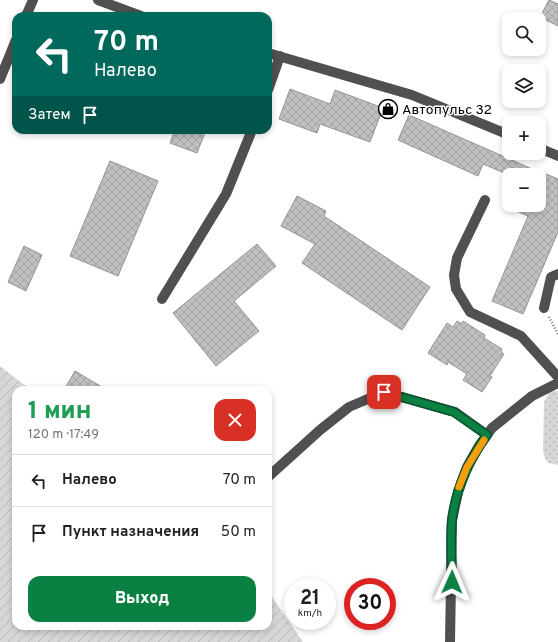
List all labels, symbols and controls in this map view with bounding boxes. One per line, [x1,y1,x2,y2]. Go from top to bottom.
map controls [502,12,546,212]
button: search [502,12,546,56]
text: 70 m [94,25,159,61]
icon: left [28,28,80,80]
text: Налево [94,60,157,83]
button: layers [502,64,546,108]
shop icon: Автопульс 32 [377,98,399,120]
place label: Автопульс 32 [402,102,492,119]
icon: arrive [79,104,101,126]
text: Затем [28,106,71,125]
button: + [502,116,546,160]
button: − [502,168,546,212]
pin [367,375,401,409]
icon: arrive [373,381,395,403]
text: 1 мин [28,397,91,427]
button: close [214,399,256,441]
text: 120 m · 17:49 [28,427,99,443]
icon: left [28,470,50,492]
text: Налево [62,471,117,490]
text: 70 m [223,471,256,490]
icon: arrive [28,522,50,544]
text: Пункт назначения [62,523,199,542]
text: 50 m [221,523,256,542]
position arrow [431,561,473,603]
button: Выход [28,576,256,622]
speed limit sign: 30 [344,578,396,630]
text: 21 [300,586,320,612]
text: km/h [298,607,322,620]

